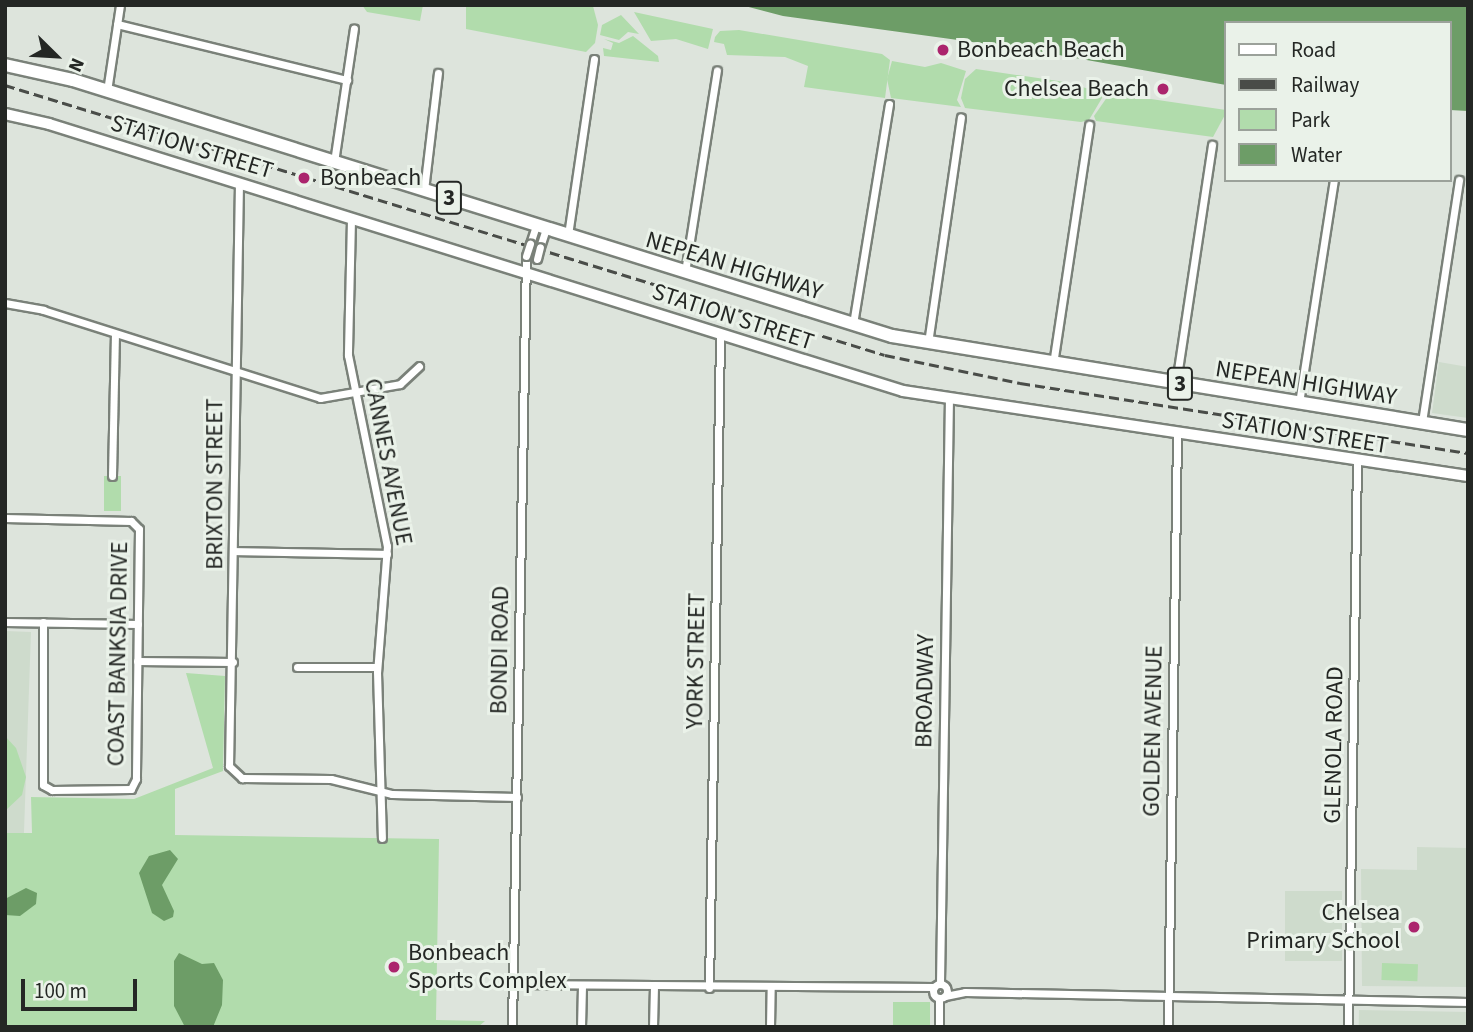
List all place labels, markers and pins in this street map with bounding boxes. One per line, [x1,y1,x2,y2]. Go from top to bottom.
place label: Bonbeach Beach [957,36,1125,64]
marker: Bonbeach Beach [935,42,951,58]
place label: Chelsea Beach [1004,75,1149,103]
marker: Chelsea Beach [1155,81,1171,97]
place label: Bonbeach [320,164,421,192]
marker: Bonbeach [294,168,314,188]
place label: Chelsea Primary School [1246,899,1400,955]
marker: Chelsea Primary School [1406,919,1422,935]
place label: Bonbeach Sports Complex [408,939,567,995]
marker: Bonbeach Sports Complex [386,959,402,975]

